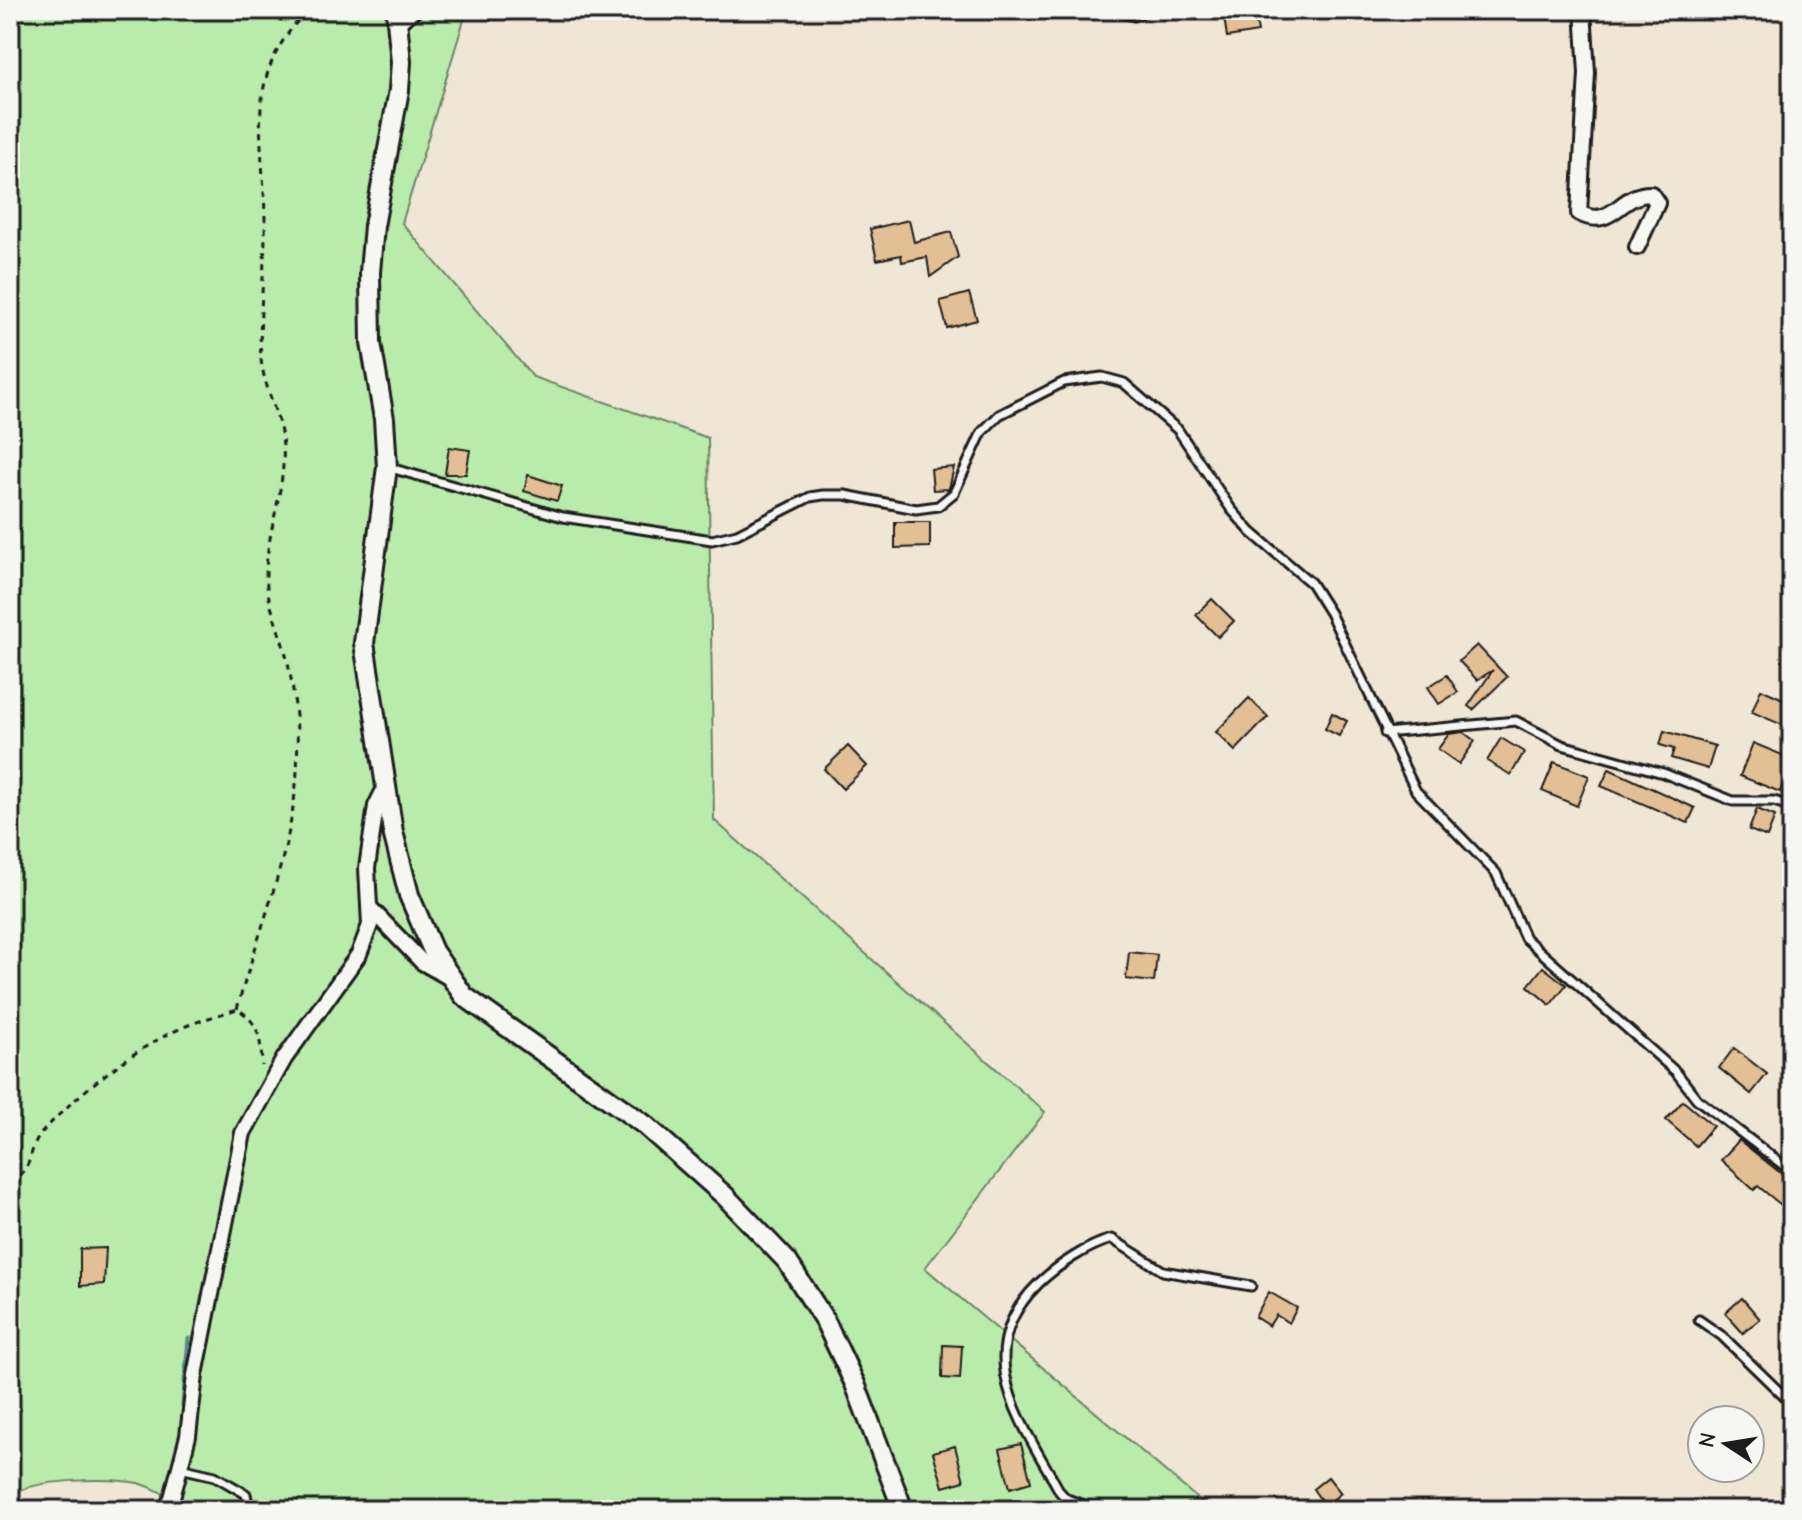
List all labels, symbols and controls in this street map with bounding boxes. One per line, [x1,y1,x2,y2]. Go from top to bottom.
north arrow [1686,1404,1766,1484]
text: N [1693,1430,1722,1450]

